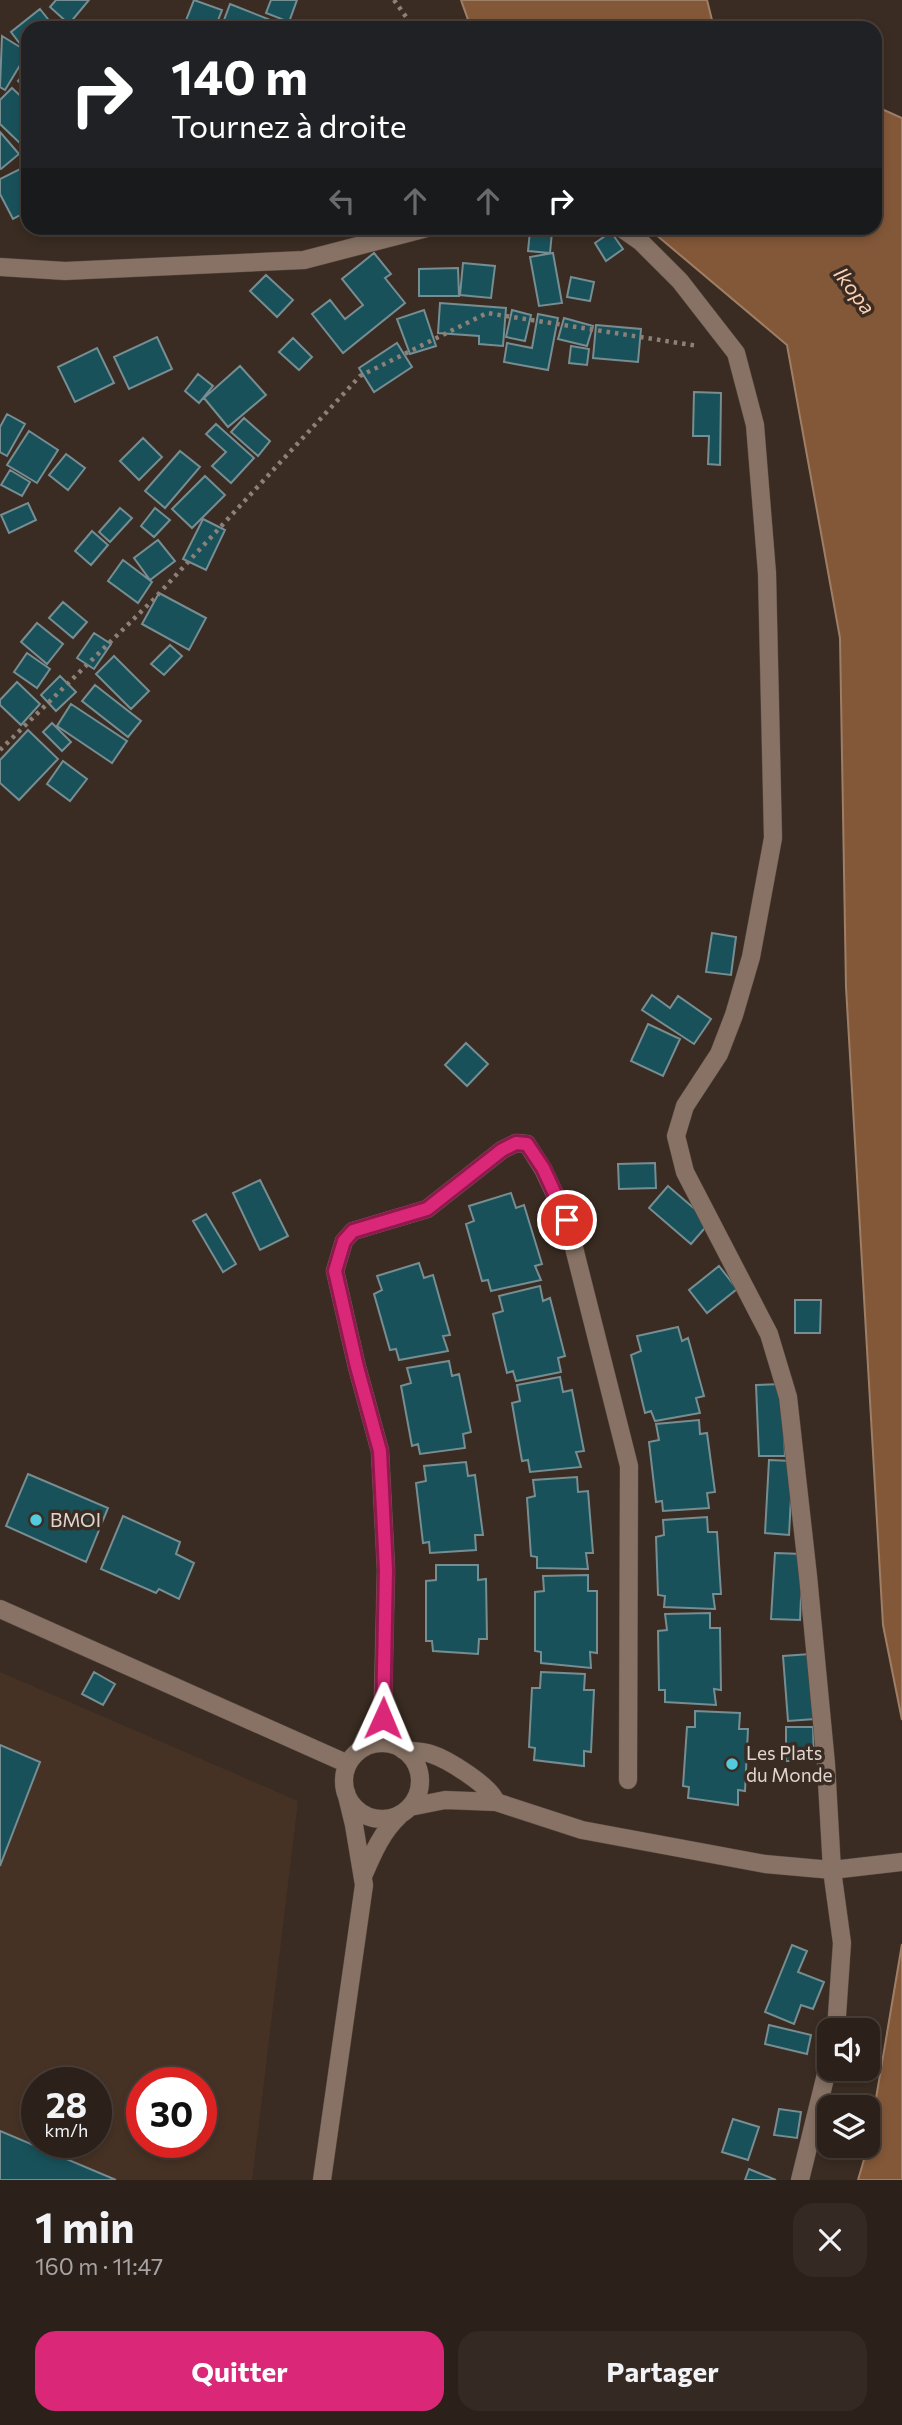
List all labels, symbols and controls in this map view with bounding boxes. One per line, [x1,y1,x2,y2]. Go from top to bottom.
text: 140 m [171,45,308,105]
icon: right [56,49,147,140]
text: Tournez à droite [171,105,407,145]
icon: left [323,182,361,220]
icon: ahead [396,182,434,220]
icon: ahead [469,182,507,220]
icon: right [542,182,580,220]
water label: Ikopa [829,262,881,319]
pin [537,1190,597,1250]
icon: arrive [548,1201,586,1239]
place label: BMOI [50,1508,101,1531]
marker: BMOI [28,1512,44,1528]
position arrow [346,1681,420,1755]
place label: Les Plats du Monde [746,1741,833,1786]
marker: Les Plats du Monde [724,1756,740,1772]
map controls [817,2018,880,2158]
button: sound [817,2018,880,2081]
speed limit sign: 30 [126,2067,217,2158]
text: 28 [46,2082,87,2125]
button: layers [817,2095,880,2158]
text: km/h [45,2119,88,2141]
text: 1 min [35,2200,135,2252]
button: close [793,2203,867,2277]
text: 160 m · 11:47 [35,2252,163,2280]
button: Quitter [35,2331,444,2411]
button: Partager [458,2331,867,2411]

